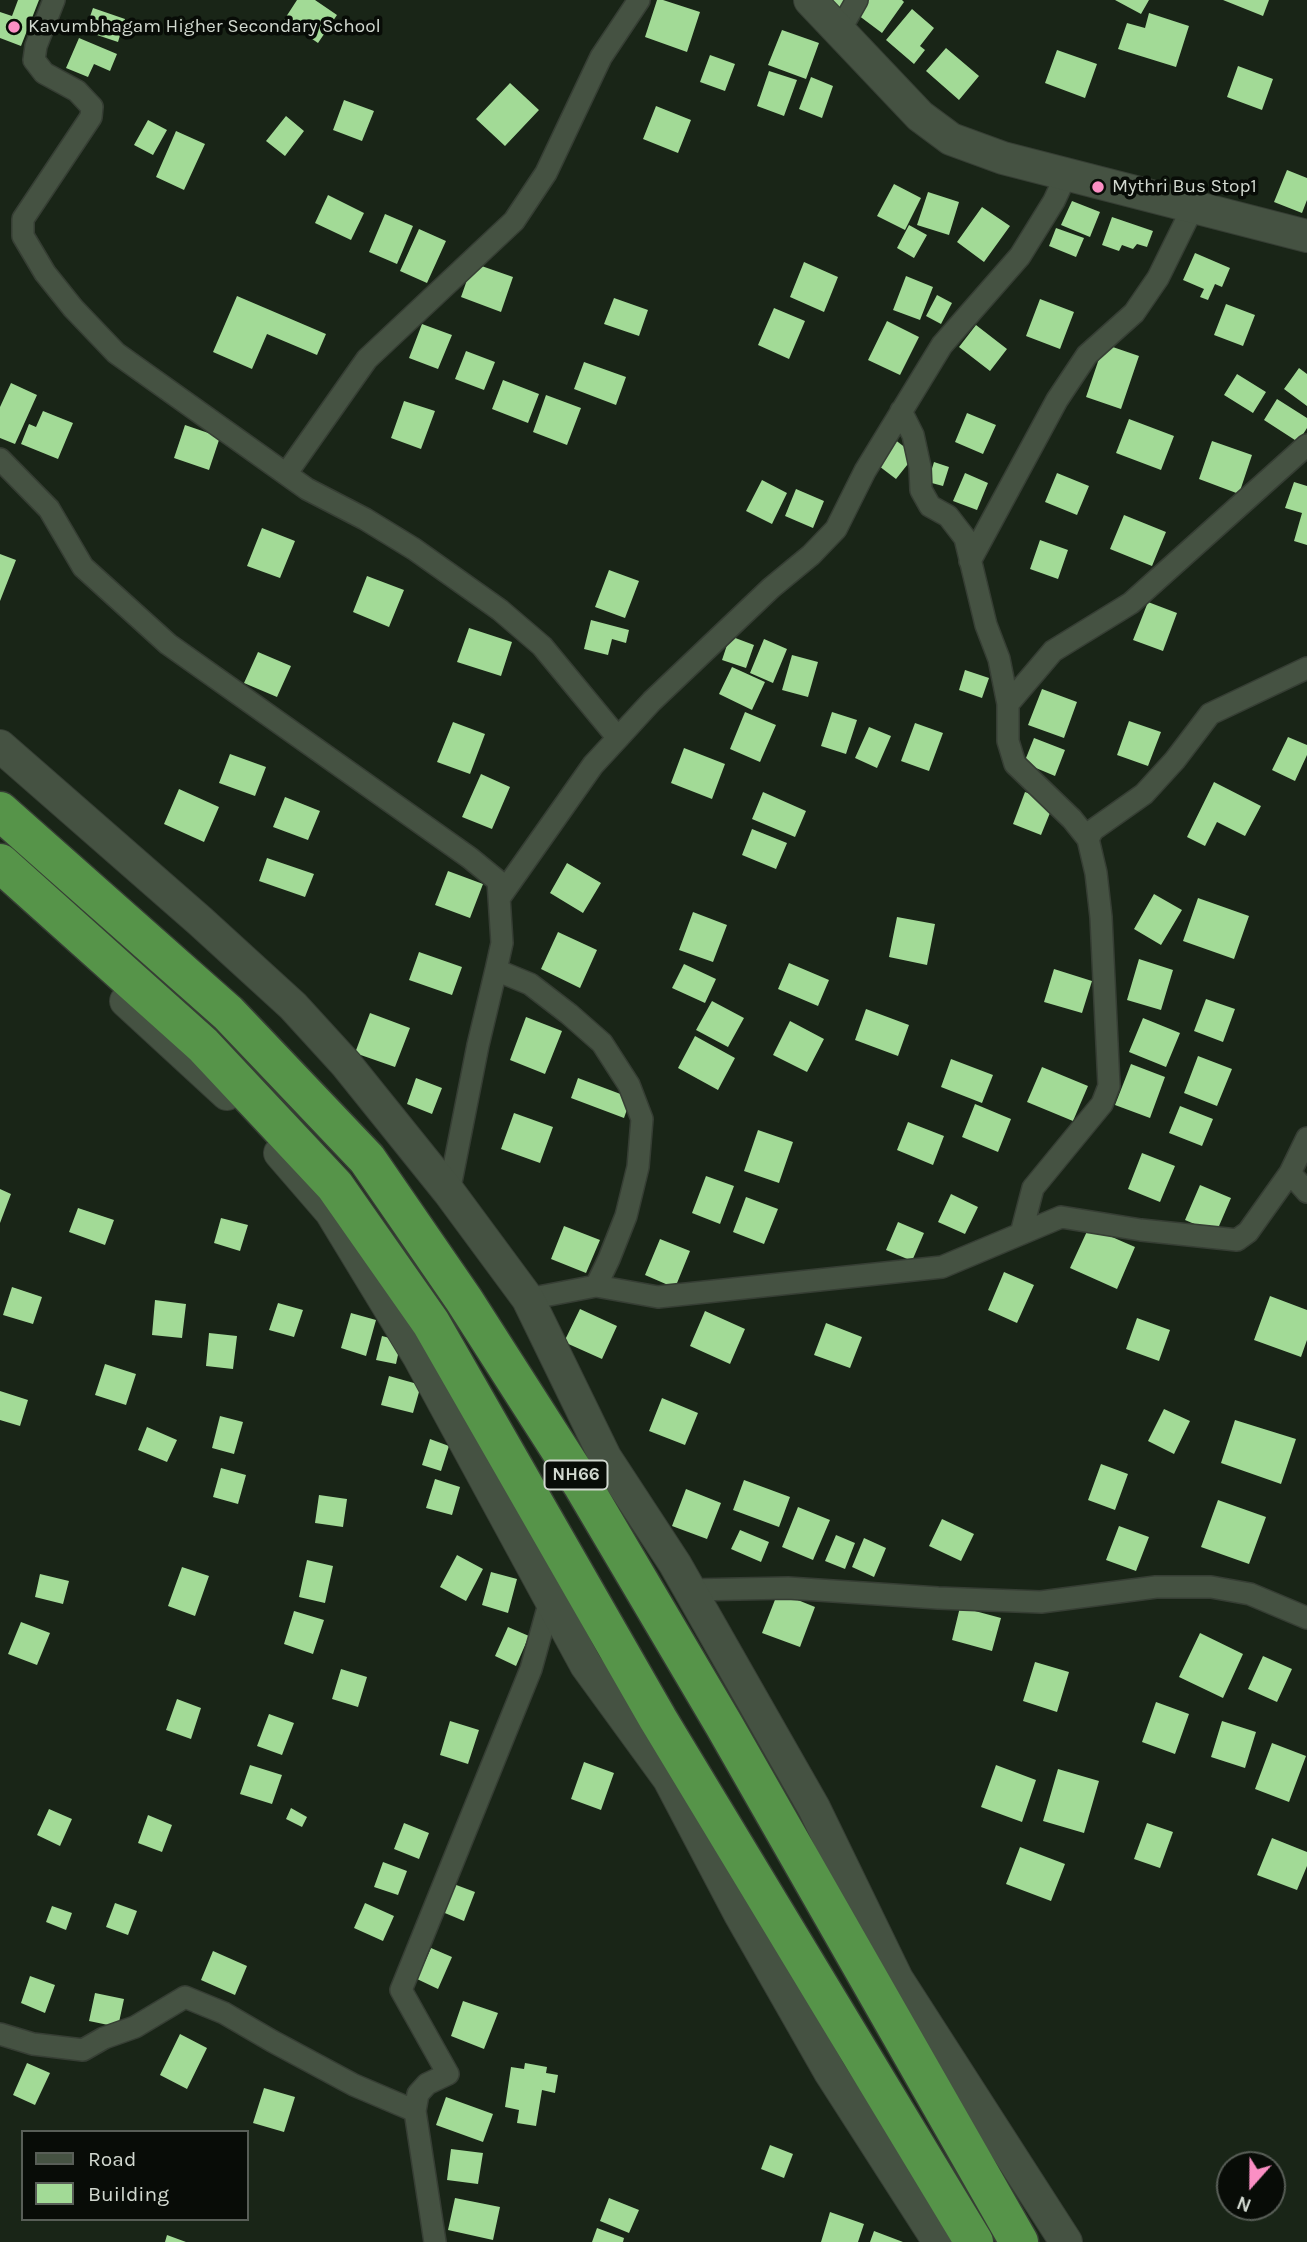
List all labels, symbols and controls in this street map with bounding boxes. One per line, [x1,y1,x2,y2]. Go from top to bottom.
place label: Kavumbhagam Higher Secondary School [28,16,381,38]
marker: Kavumbhagam Higher Secondary School [6,19,22,35]
place label: Mythri Bus Stop1 [1112,176,1257,198]
marker: Mythri Bus Stop1 [1090,179,1106,195]
road number: NH66 [544,1460,608,1490]
legend [21,2130,248,2221]
text: Road [88,2147,136,2171]
north arrow [1216,2151,1286,2221]
text: Building [88,2182,169,2206]
text: N [1234,2191,1254,2216]

